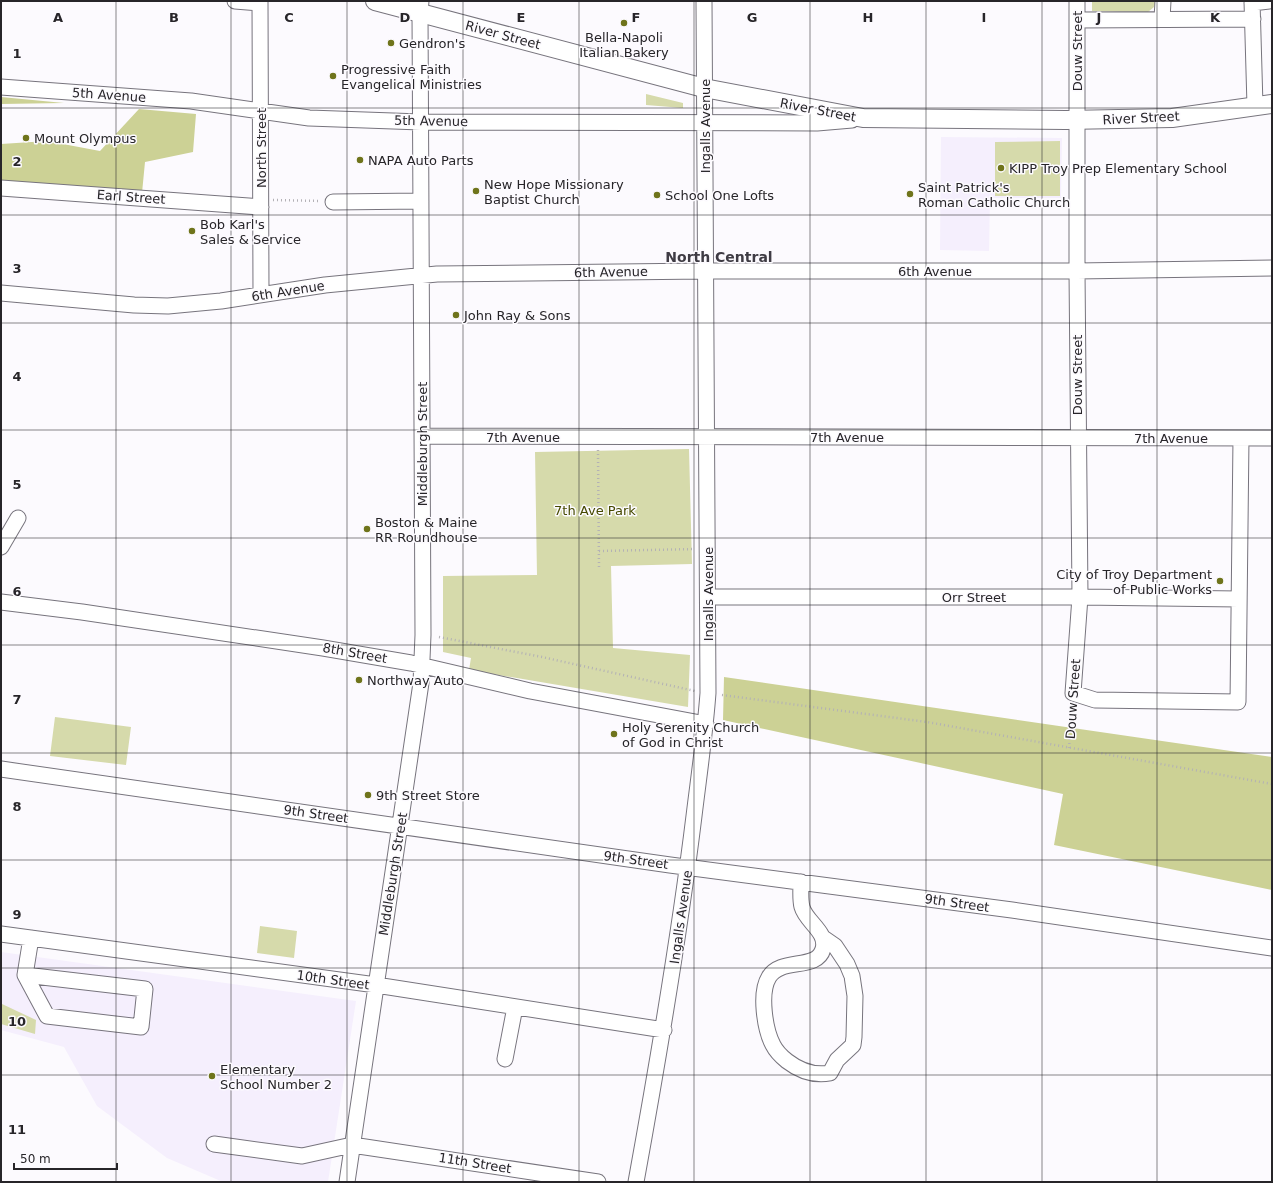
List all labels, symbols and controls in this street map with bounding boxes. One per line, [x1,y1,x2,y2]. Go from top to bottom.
text: A [53,10,63,25]
text: B [169,10,179,25]
text: C [284,10,294,25]
text: D [400,10,411,25]
text: E [517,10,525,25]
text: F [632,10,640,25]
text: G [747,10,757,25]
text: H [863,10,873,25]
text: I [982,10,986,25]
text: J [1096,10,1101,25]
text: K [1210,10,1221,25]
street label: Douw Street [1070,11,1085,91]
street label: River Street [464,18,542,52]
marker: Bella-Napoli Italian Bakery [619,18,629,28]
place label: Bella-Napoli Italian Bakery [579,30,669,60]
place label: Gendron's [399,36,465,51]
marker: Gendron's [386,38,396,48]
text: 1 [12,46,22,61]
place label: Progressive Faith Evangelical Ministries [341,62,482,92]
marker: Progressive Faith Evangelical Ministries [328,71,338,81]
street label: Ingalls Avenue [698,79,713,173]
street label: 5th Avenue [72,85,146,105]
street label: River Street [779,95,857,125]
street label: North Street [254,108,269,188]
street label: River Street [1102,108,1180,128]
street label: 5th Avenue [394,113,468,129]
place label: Mount Olympus [34,131,137,146]
marker: Mount Olympus [21,133,31,143]
place label: NAPA Auto Parts [368,153,474,168]
text: 2 [12,154,22,169]
marker: NAPA Auto Parts [355,155,365,165]
place label: KIPP Troy Prep Elementary School [1009,161,1227,176]
marker: KIPP Troy Prep Elementary School [996,163,1006,173]
place label: New Hope Missionary Baptist Church [484,177,624,207]
place label: Saint Patrick's Roman Catholic Church [918,180,1070,210]
marker: New Hope Missionary Baptist Church [471,186,481,196]
street label: Earl Street [96,187,166,207]
place label: School One Lofts [665,188,774,203]
marker: Saint Patrick's Roman Catholic Church [905,189,915,199]
marker: School One Lofts [652,190,662,200]
place label: Bob Karl's Sales & Service [200,217,301,247]
marker: Bob Karl's Sales & Service [187,226,197,236]
district label: North Central [665,249,773,265]
text: 3 [12,261,22,276]
street label: 6th Avenue [574,264,648,280]
street label: 6th Avenue [898,264,972,279]
street label: 6th Avenue [250,278,326,304]
place label: John Ray & Sons [463,308,571,323]
marker: John Ray & Sons [451,310,461,320]
street label: Douw Street [1070,335,1085,415]
text: 4 [12,369,22,384]
street label: Middleburgh Street [415,382,430,506]
street label: 7th Avenue [486,430,560,445]
street label: 7th Avenue [810,430,884,445]
street label: 7th Avenue [1134,431,1208,446]
text: 5 [12,477,22,492]
park label: 7th Ave Park [554,503,636,518]
place label: Boston & Maine RR Roundhouse [375,515,478,545]
marker: Boston & Maine RR Roundhouse [362,524,372,534]
street label: Ingalls Avenue [701,547,716,641]
place label: City of Troy Department of Public Works [1056,567,1212,597]
marker: City of Troy Department of Public Works [1215,576,1225,586]
text: 6 [12,584,22,599]
street label: Orr Street [942,590,1006,605]
street label: 8th Street [322,640,388,666]
street label: Douw Street [1063,658,1083,740]
place label: Northway Auto [367,673,464,688]
marker: Northway Auto [354,675,364,685]
text: 7 [12,692,22,707]
place label: Holy Serenity Church of God in Christ [622,720,759,750]
marker: Holy Serenity Church of God in Christ [609,729,619,739]
place label: 9th Street Store [376,788,480,803]
marker: 9th Street Store [363,790,373,800]
text: 8 [12,799,22,814]
street label: 9th Street [283,802,349,826]
street label: Middleburgh Street [376,811,410,937]
street label: 9th Street [603,848,669,872]
street label: Ingalls Avenue [667,869,695,965]
street label: 9th Street [924,891,990,915]
text: 9 [12,907,22,922]
street label: 10th Street [296,967,370,993]
text: 10 [8,1014,26,1029]
place label: Elementary School Number 2 [220,1062,332,1092]
marker: Elementary School Number 2 [207,1071,217,1081]
text: 11 [8,1122,26,1137]
scale bar [14,1145,117,1171]
street label: 11th Street [438,1150,512,1176]
text: 50 m [20,1152,51,1166]

